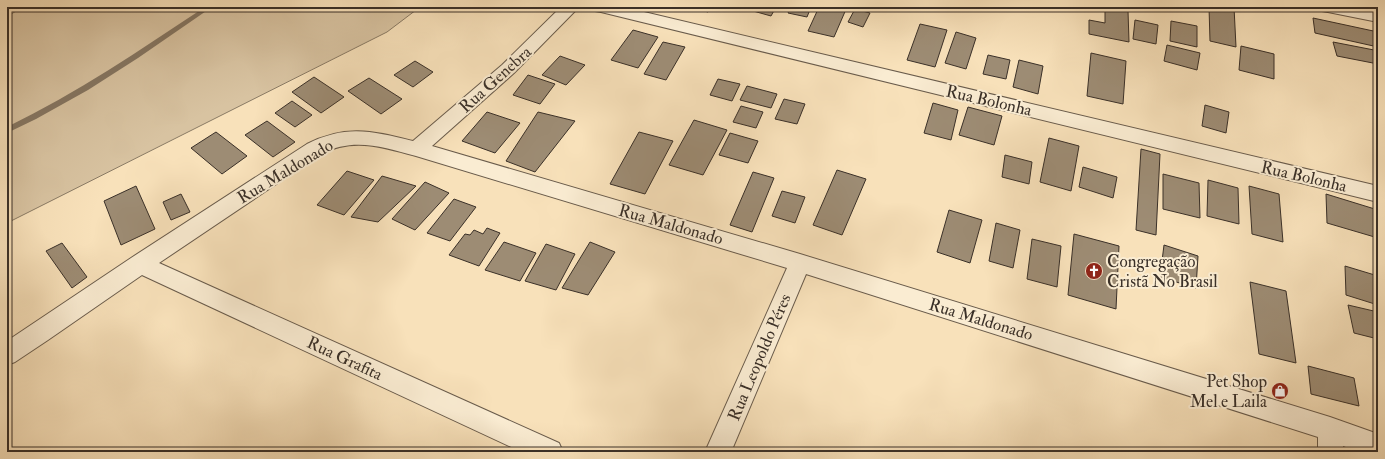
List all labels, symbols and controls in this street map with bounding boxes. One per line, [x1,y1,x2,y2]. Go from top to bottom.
street label: Rua Genebra [455,41,537,117]
street label: Rua Bolonha [944,80,1035,121]
street label: Rua Maldonado [234,135,337,208]
street label: Rua Bolonha [1259,156,1350,197]
street label: Rua Maldonado [616,200,726,249]
place label: Congregação Cristã No Brasil [1107,251,1218,292]
church icon: Congregação Cristã No Brasil [1084,261,1104,281]
street label: Rua Leopoldo Péres [723,290,797,424]
street label: Rua Maldonado [926,294,1035,345]
street label: Rua Grafita [304,332,387,385]
place label: Pet Shop Mel e Laila [1190,371,1268,412]
shop icon: Pet Shop Mel e Laila [1270,381,1290,401]

